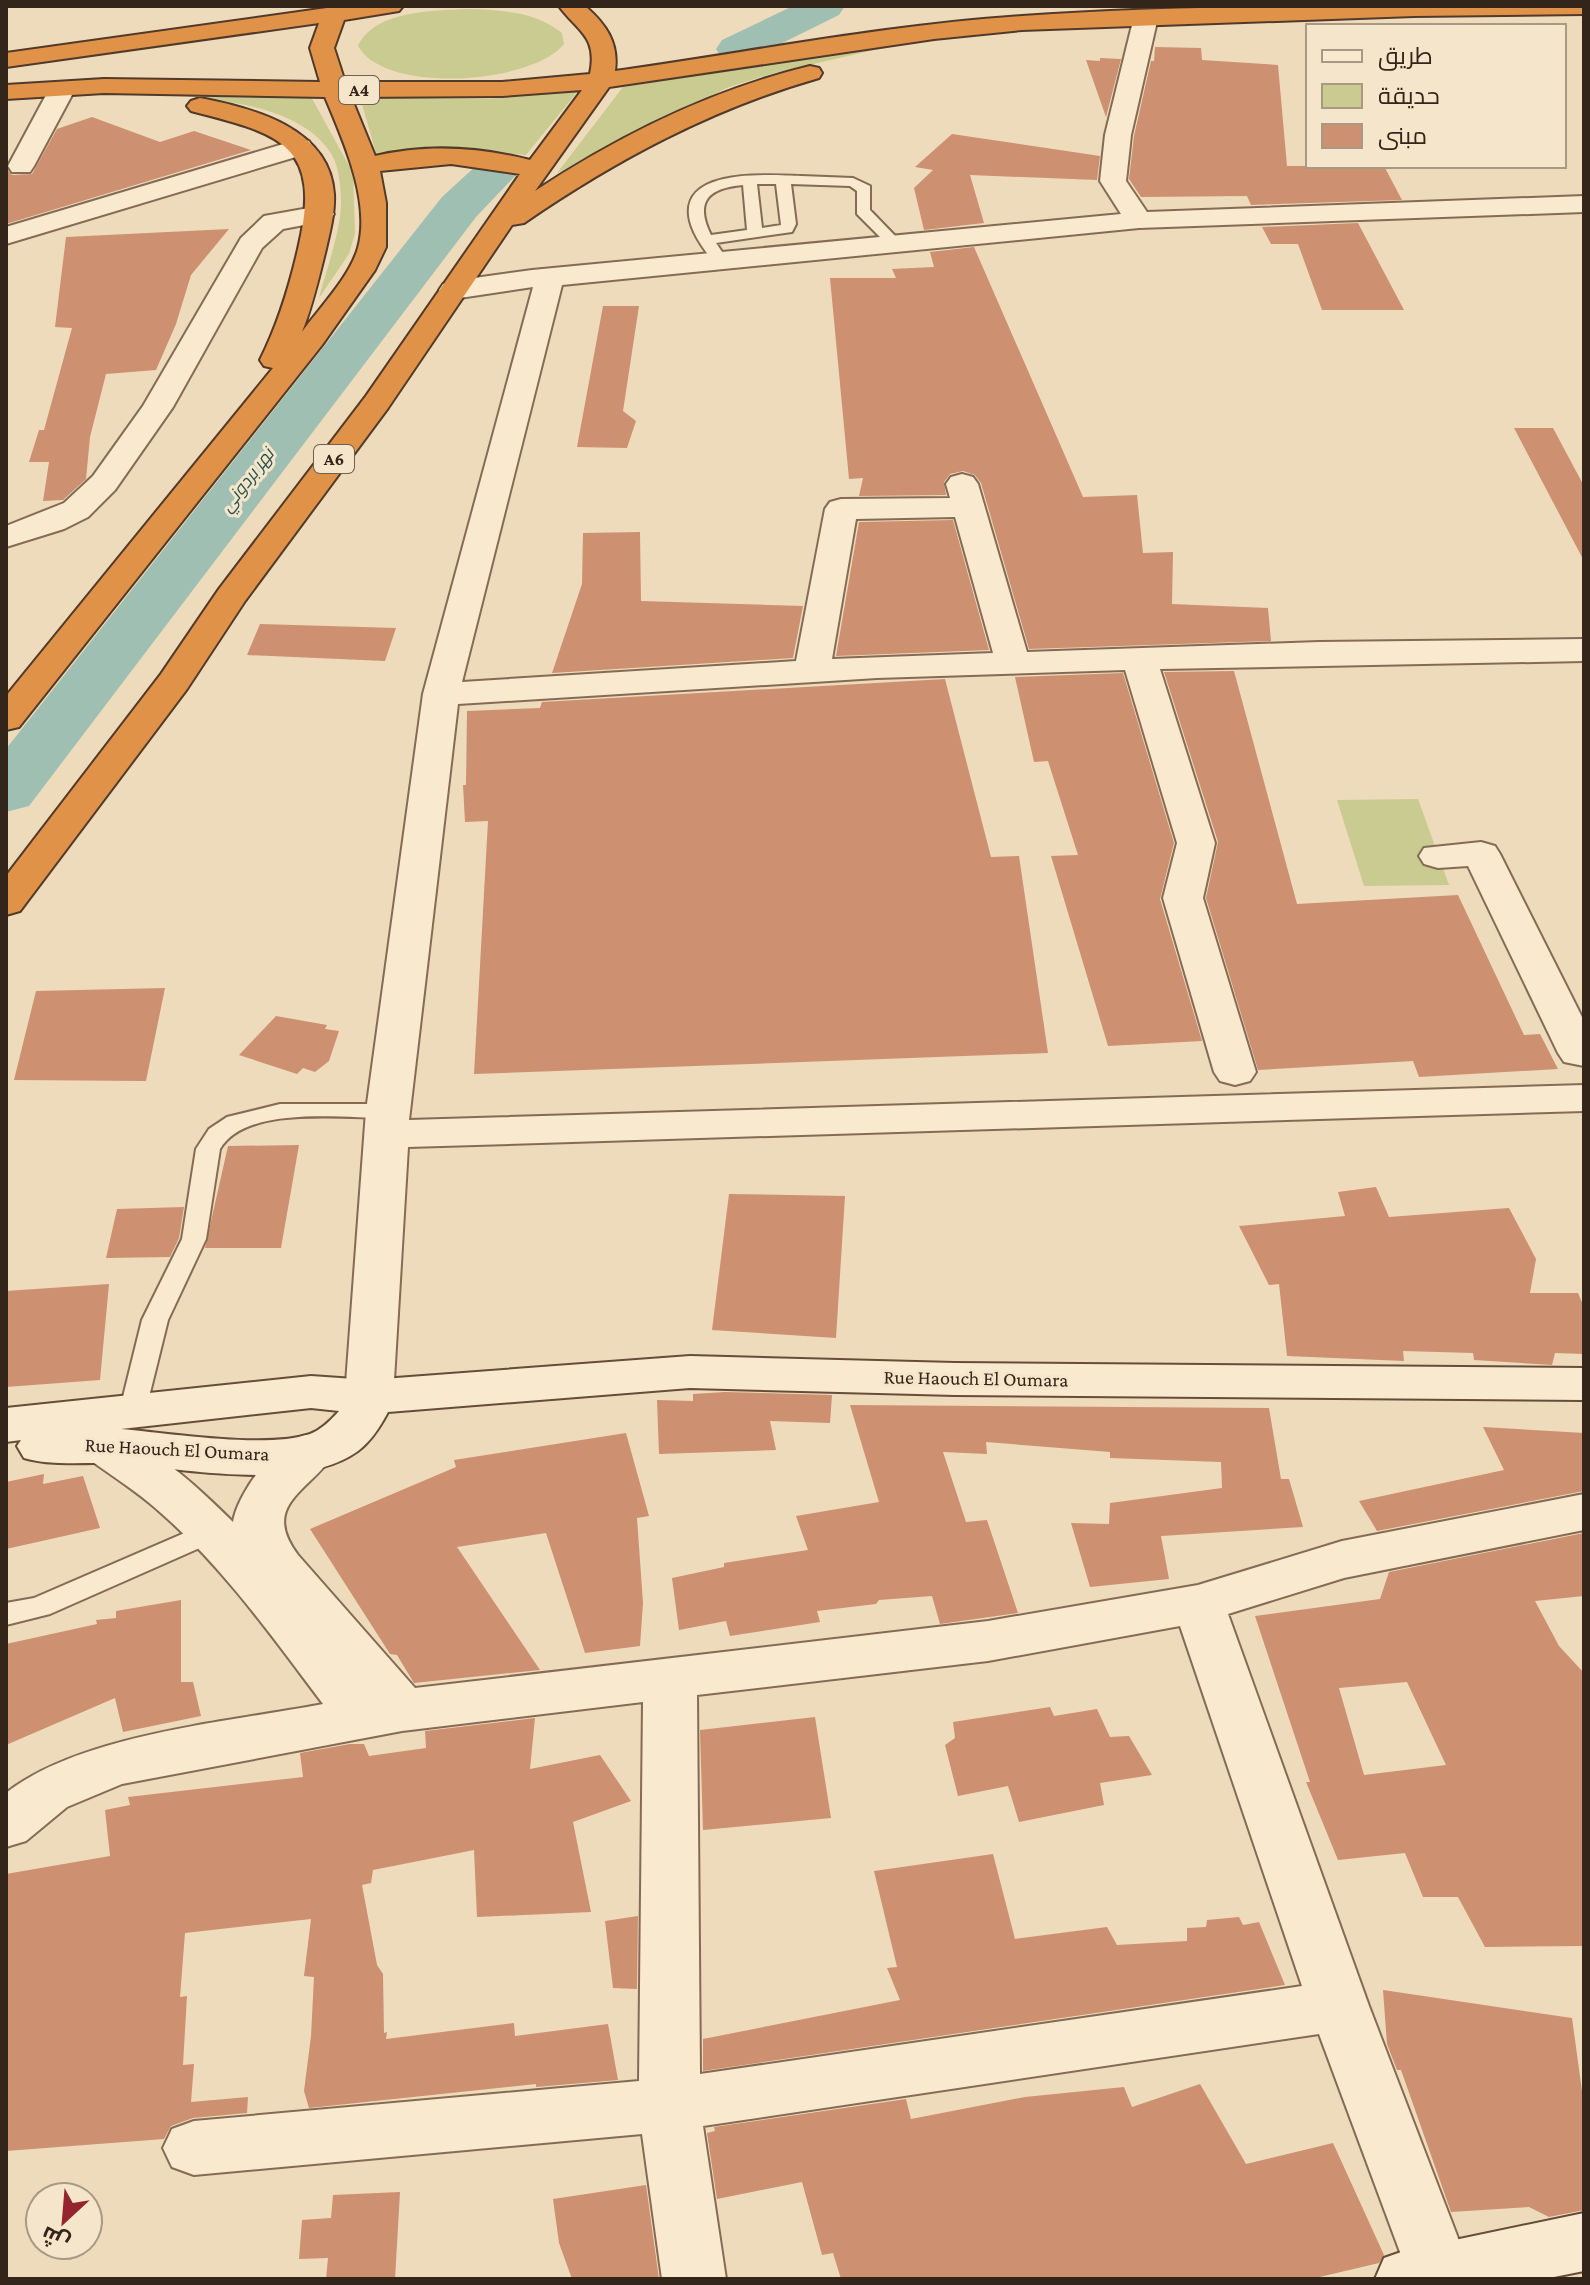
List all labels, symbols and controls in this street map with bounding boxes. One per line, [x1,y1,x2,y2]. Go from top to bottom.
legend [1306,24,1566,168]
text: طريق [1378,42,1433,71]
road number: A4 [339,76,379,104]
text: حديقة [1378,82,1440,109]
text: مبنى [1378,122,1427,150]
water label: نهر بردوني [216,443,282,518]
road number: A6 [314,445,354,473]
street label: Rue Haouch El Oumara [883,1365,1069,1391]
street label: Rue Haouch El Oumara [84,1433,270,1465]
north arrow [24,2181,104,2261]
text: ش [37,2220,74,2256]

